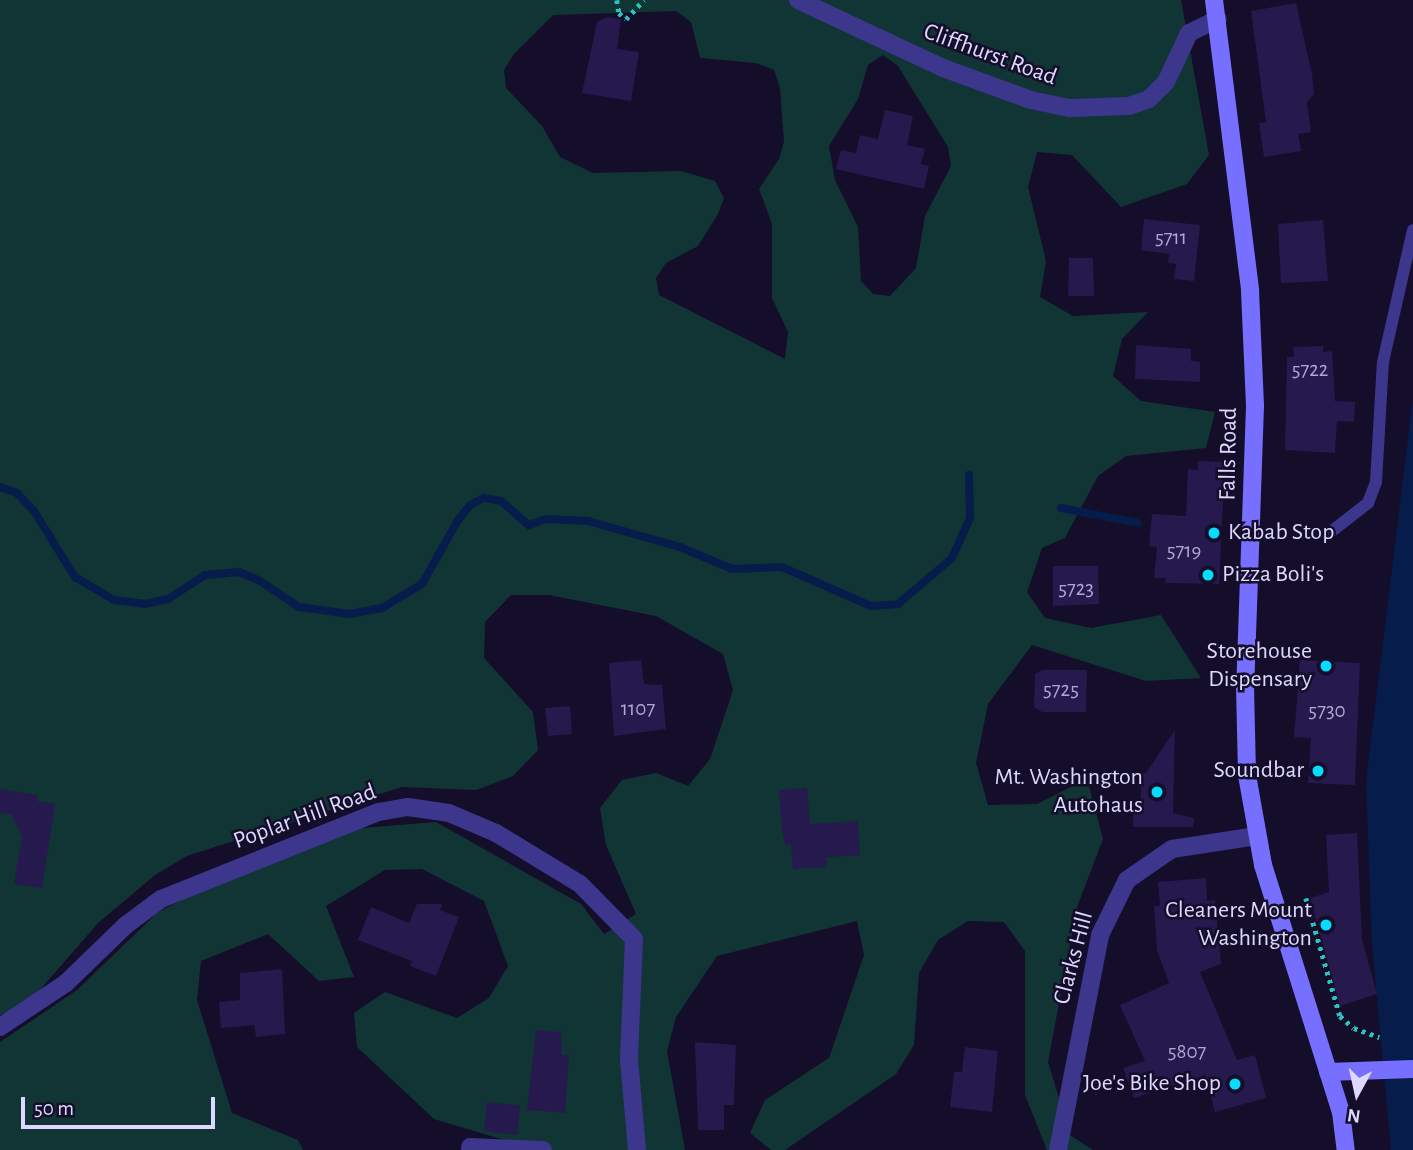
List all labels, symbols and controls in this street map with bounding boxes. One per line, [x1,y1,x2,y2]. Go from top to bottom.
street label: Cliffhurst Road [919,18,1061,92]
house number: 5711 [1155,225,1187,251]
house number: 5722 [1292,357,1328,383]
street label: Falls Road [1214,407,1244,501]
place label: Kabab Stop [1228,519,1334,547]
marker: Kabab Stop [1206,525,1222,541]
house number: 5719 [1167,538,1201,564]
place label: Pizza Boli's [1222,561,1324,589]
marker: Pizza Boli's [1200,567,1216,583]
house number: 5723 [1058,576,1094,602]
place label: Storehouse Dispensary [1207,638,1312,694]
marker: Storehouse Dispensary [1318,658,1334,674]
house number: 5725 [1043,677,1079,703]
house number: 1107 [621,696,655,722]
house number: 5730 [1308,698,1346,724]
place label: Soundbar [1214,757,1304,785]
marker: Soundbar [1310,763,1326,779]
place label: Mt. Washington Autohaus [994,764,1143,820]
street label: Poplar Hill Road [230,778,380,856]
marker: Mt. Washington Autohaus [1149,784,1165,800]
place label: Cleaners Mount Washington [1165,897,1312,953]
street label: Clarks Hill [1048,908,1100,1008]
marker: Cleaners Mount Washington [1318,917,1334,933]
house number: 5807 [1168,1039,1206,1065]
north arrow [1322,1059,1392,1129]
place label: Joe's Bike Shop [1083,1070,1221,1098]
marker: Joe's Bike Shop [1227,1076,1243,1092]
scale bar [24,1084,219,1128]
text: 50 m [34,1098,74,1119]
text: N [1346,1105,1362,1126]

